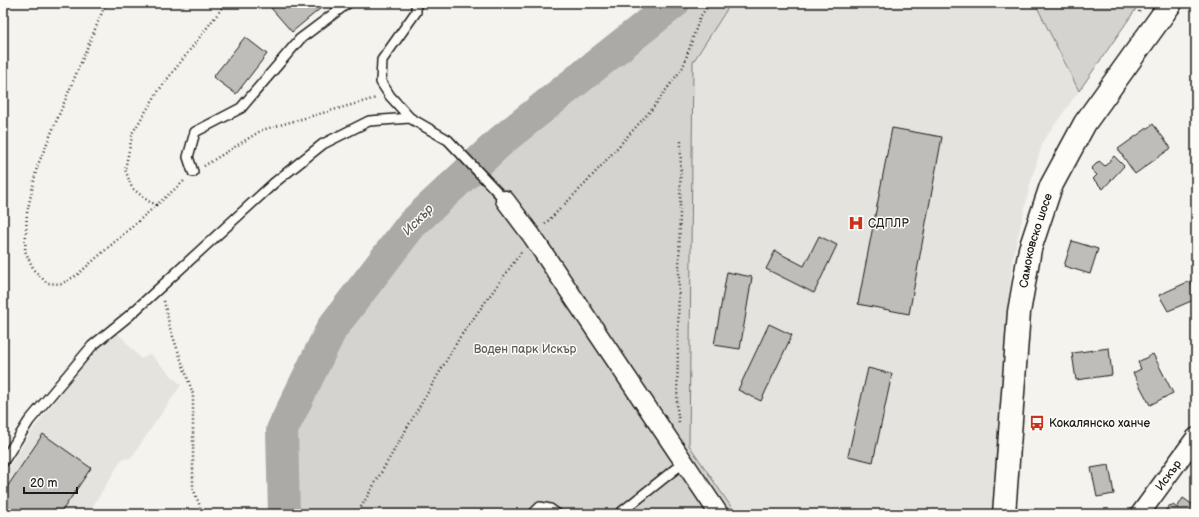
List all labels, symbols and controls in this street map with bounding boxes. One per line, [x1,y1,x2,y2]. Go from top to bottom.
street label: Самоковско шосе [1016,191,1056,289]
water label: Искър [399,200,437,239]
hospital icon: СДПЛР [847,214,865,232]
place label: СДПЛР [868,216,909,231]
park label: Воден парк Искър [474,342,577,357]
bus stop icon: Кокалянско ханче [1028,414,1046,432]
place label: Кокалянско ханче [1049,416,1151,431]
street label: Искър [1152,457,1185,494]
scale bar [24,469,77,495]
text: 20 m [30,476,57,491]

